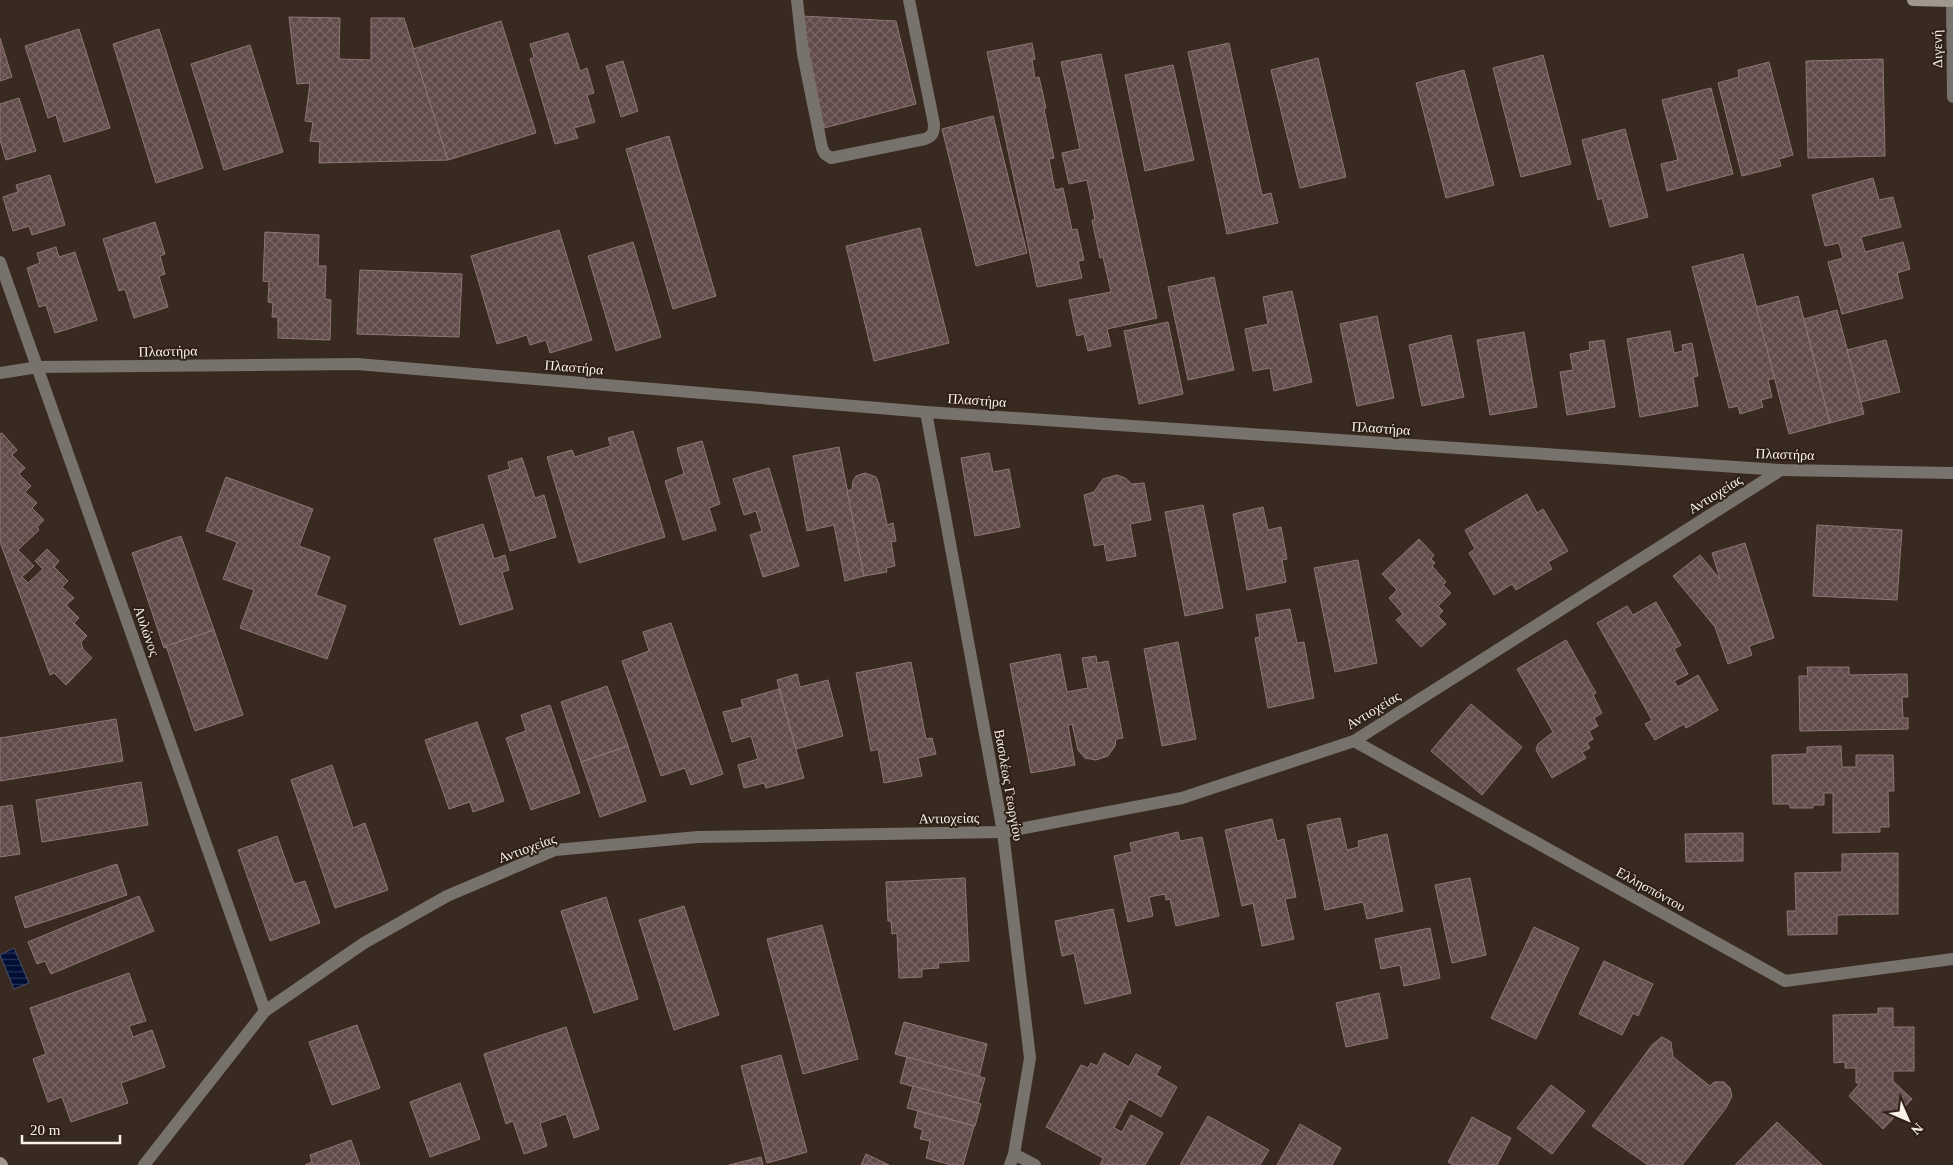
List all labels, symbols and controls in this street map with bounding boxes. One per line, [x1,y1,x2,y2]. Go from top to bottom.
street label: Διγενή [1930,30,1945,68]
street label: Πλαστήρα [138,343,198,360]
street label: Πλαστήρα [544,357,605,378]
street label: Πλαστήρα [947,391,1008,410]
street label: Πλαστήρα [1351,419,1412,438]
street label: Πλαστήρα [1755,446,1815,463]
street label: Αντιοχείας [1686,472,1745,517]
street label: Αυλώνος [131,604,162,659]
street label: Αντιοχείας [1343,688,1403,732]
street label: Βασιλέως Γεωργίου [991,728,1026,842]
street label: Αντιοχείας [919,810,980,827]
street label: Αντιοχείας [496,831,559,866]
street label: Ελλησπόντου [1614,864,1688,915]
north arrow [1883,1095,1933,1145]
scale bar [22,1112,120,1144]
text: N [1908,1120,1926,1138]
text: 20 m [30,1122,61,1138]

